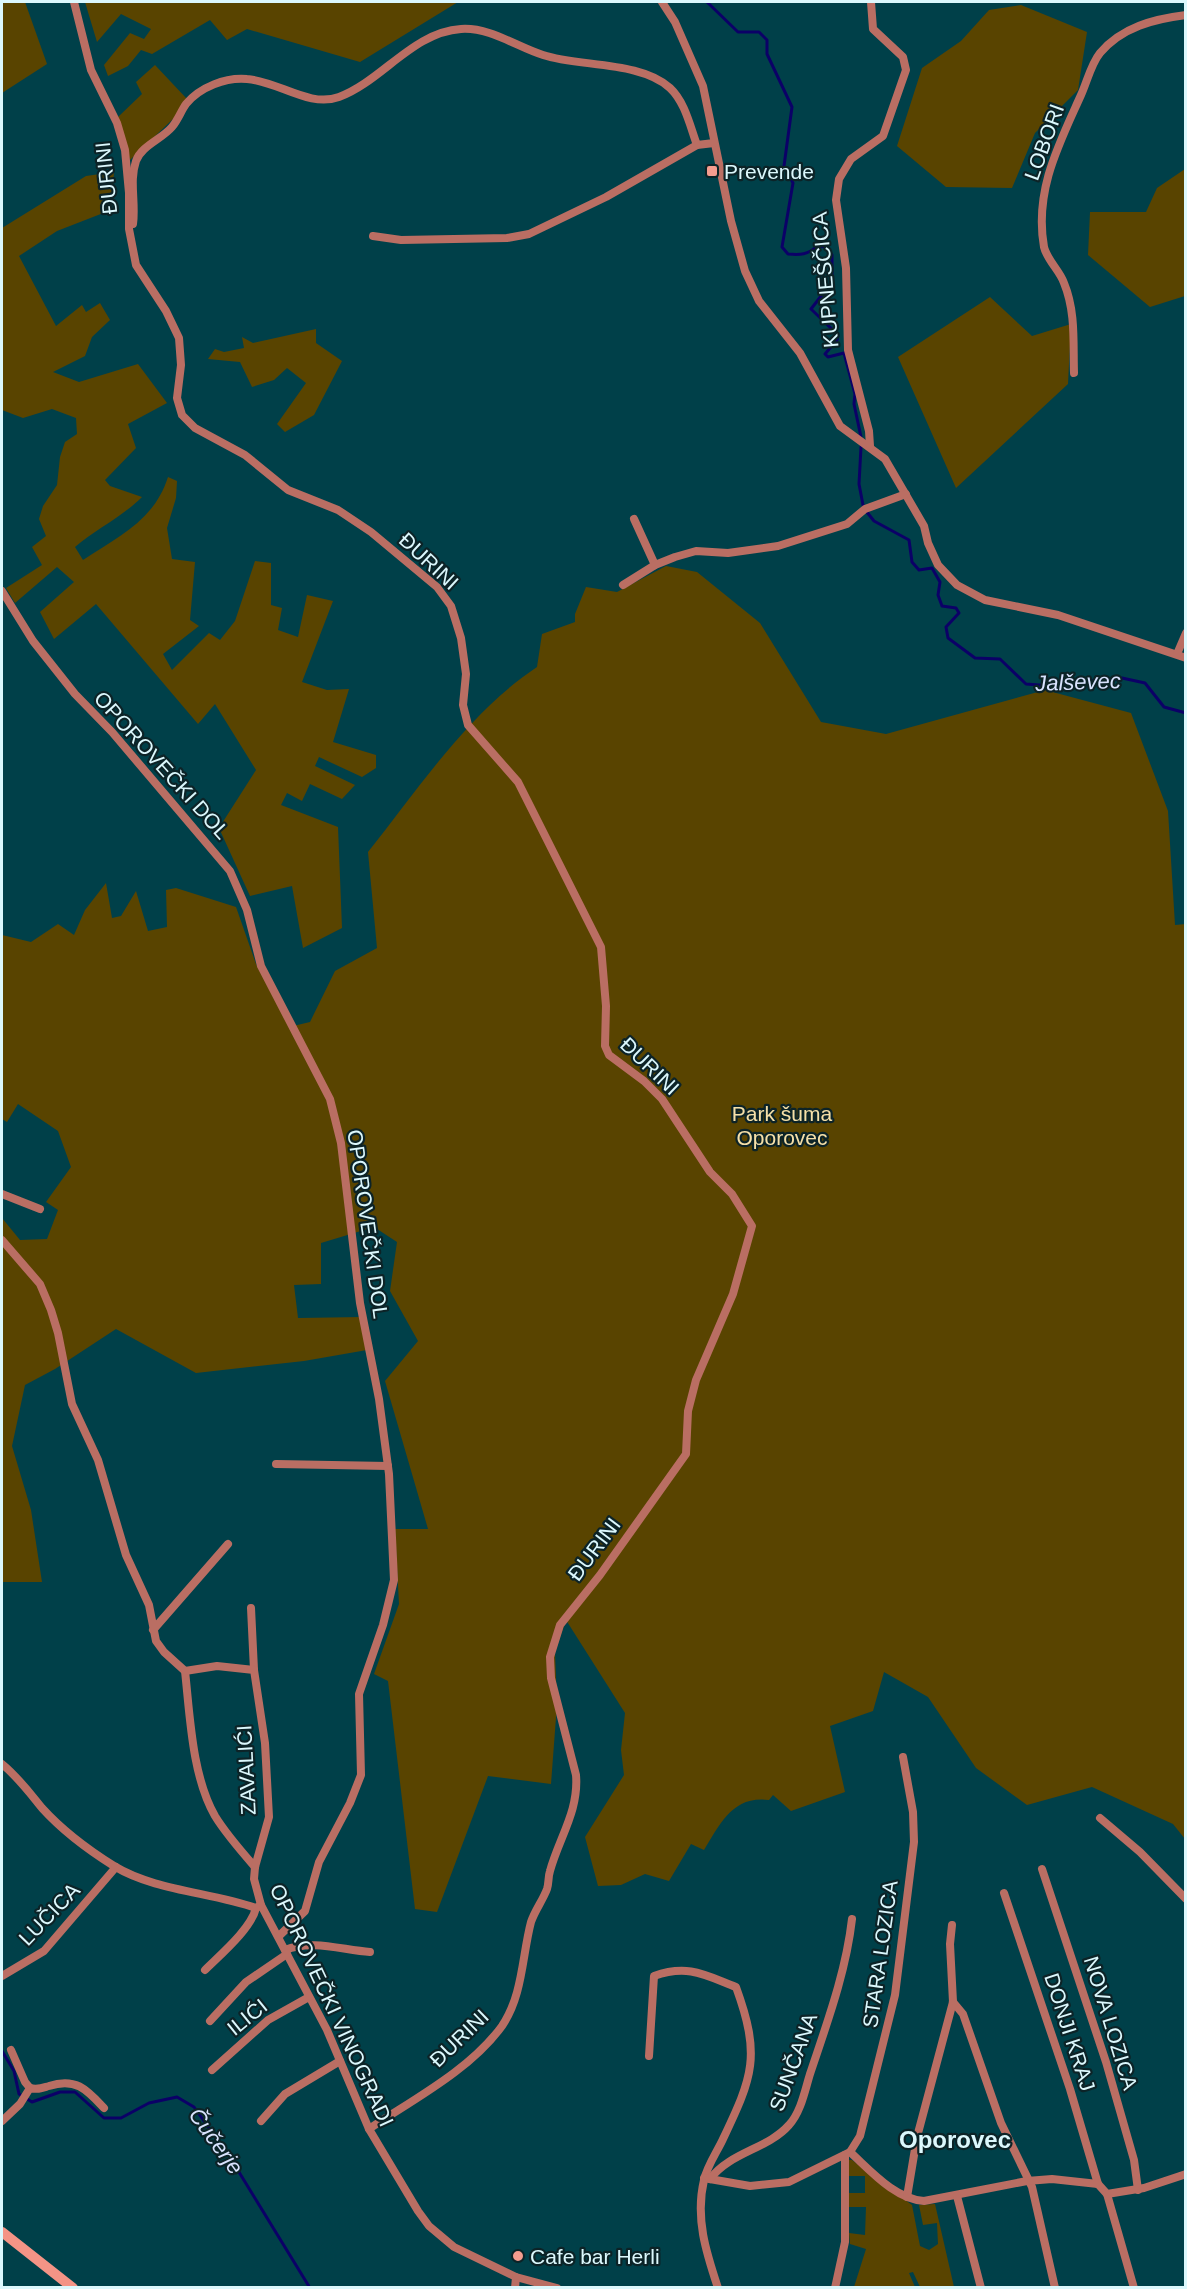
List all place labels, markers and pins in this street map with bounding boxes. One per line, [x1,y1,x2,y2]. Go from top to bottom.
place label: Prevende [724,160,814,183]
marker: Prevende [705,164,719,178]
place label: Cafe bar Herli [530,2245,660,2268]
marker: Cafe bar Herli [511,2249,525,2263]

